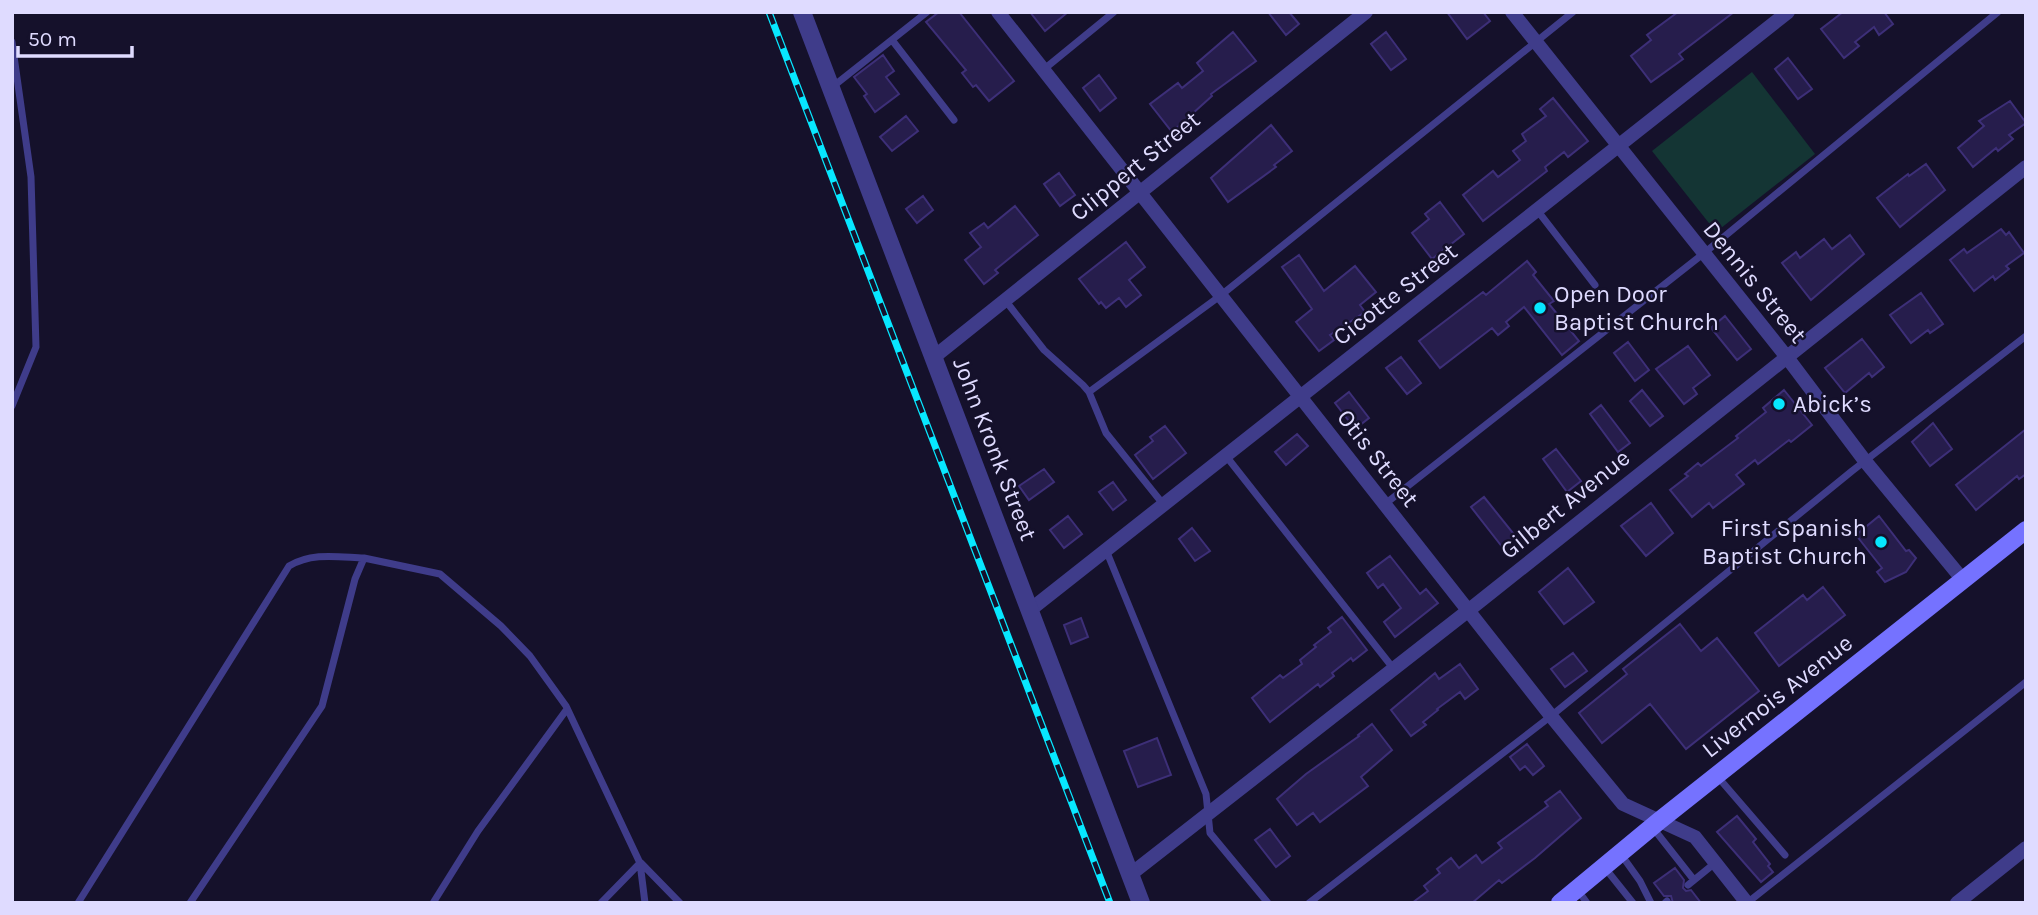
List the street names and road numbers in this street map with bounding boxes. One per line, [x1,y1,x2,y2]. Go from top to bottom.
street label: Clippert Street [1065,105,1205,227]
street label: Dennis Street [1697,215,1813,349]
street label: Cicotte Street [1328,237,1462,351]
street label: John Kronk Street [947,354,1043,544]
street label: Otis Street [1331,404,1425,512]
street label: Gilbert Avenue [1495,443,1635,565]
street label: Livernois Avenue [1696,628,1858,764]

